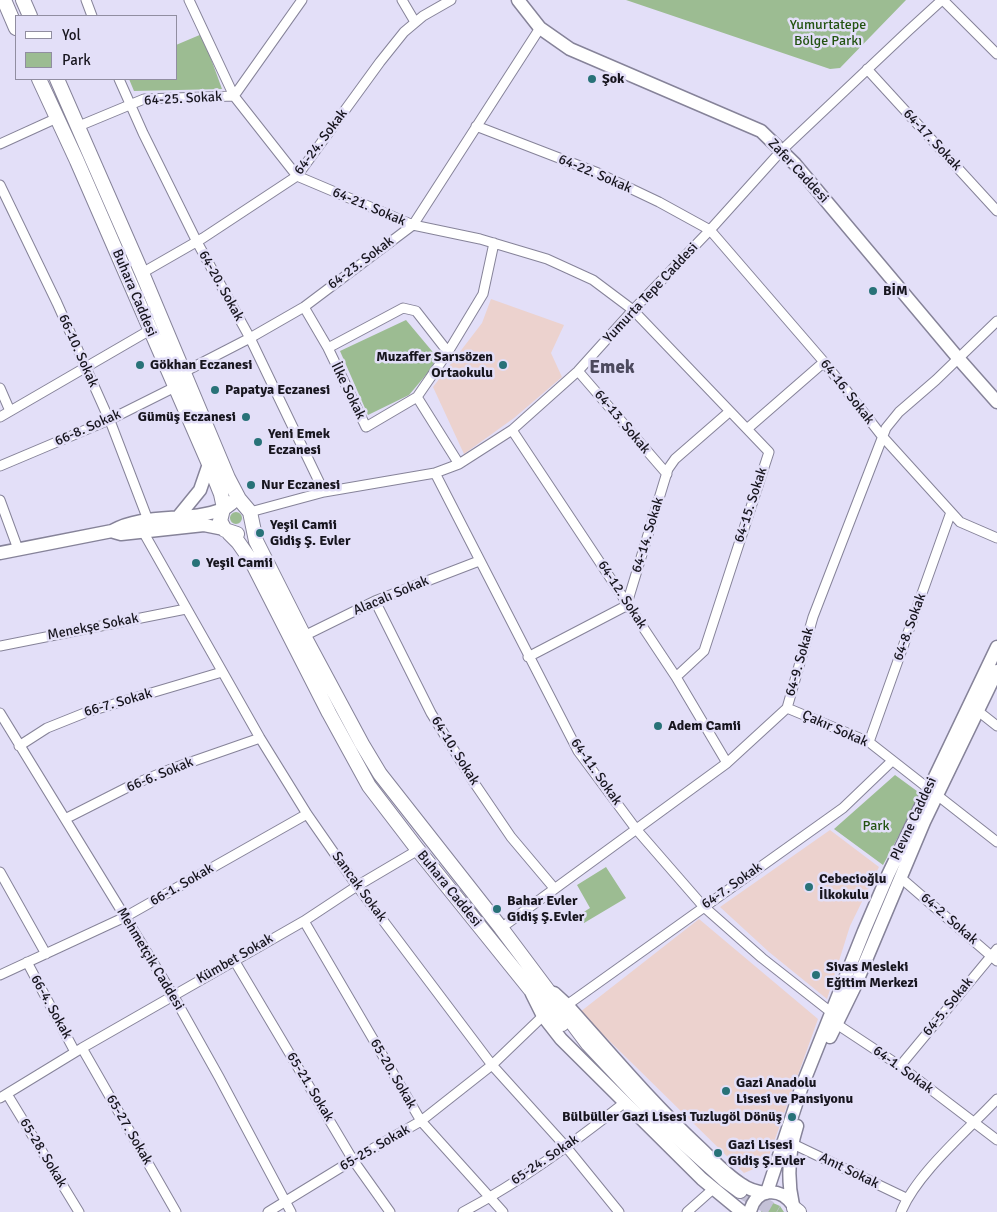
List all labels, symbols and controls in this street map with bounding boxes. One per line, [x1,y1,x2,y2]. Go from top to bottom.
legend [15,15,178,80]
park label: Yumurtatepe Bölge Parkı [790,17,866,49]
text: Yol [62,26,81,44]
text: Park [62,51,91,69]
place label: Şok [602,71,624,87]
marker: Şok [586,73,598,85]
street label: 64-25. Sokak [144,89,222,109]
street label: 64-24. Sokak [291,106,351,178]
street label: 64-17. Sokak [899,106,965,174]
street label: Zafer Caddesi [764,135,832,207]
street label: 64-22. Sokak [556,151,634,197]
street label: 64-21. Sokak [330,184,408,230]
street label: 64-23. Sokak [325,233,397,293]
street label: Yumurta Tepe Caddesi [600,239,702,347]
street label: Buhara Caddesi [108,247,160,339]
street label: 64-20. Sokak [195,248,247,324]
place label: BİM [883,283,908,299]
marker: BİM [867,285,879,297]
street label: 66-10. Sokak [54,312,102,390]
place label: Muzaffer Sarısözen Ortaokulu [376,349,493,382]
street label: 64-16. Sokak [816,356,878,428]
place label: Gökhan Eczanesi [150,357,252,373]
district label: Emek [589,357,635,379]
marker: Gökhan Eczanesi [134,359,146,371]
marker: Muzaffer Sarısözen Ortaokulu [497,359,509,371]
street label: İlke Sokak [327,360,369,422]
place label: Papatya Eczanesi [225,382,330,398]
marker: Papatya Eczanesi [209,384,221,396]
street label: 64-13. Sokak [590,387,654,457]
street label: 66-8. Sokak [52,406,124,450]
place label: Gümüş Eczanesi [138,409,236,425]
marker: Gümüş Eczanesi [240,411,252,423]
place label: Yeni Emek Eczanesi [268,426,330,458]
marker: Yeni Emek Eczanesi [252,436,264,448]
street label: 64-15. Sokak [731,465,771,545]
place label: Nur Eczanesi [261,477,340,493]
marker: Nur Eczanesi [245,479,257,491]
street label: 64-14. Sokak [629,495,667,575]
place label: Yeşil Camii Gidiş Ş. Evler [270,517,350,550]
marker: Yeşil Camii Gidiş Ş. Evler [254,527,266,539]
place label: Yeşil Camii [206,555,273,571]
marker: Yeşil Camii [190,557,202,569]
street label: 64-12. Sokak [594,558,650,632]
street label: Alacalı Sokak [351,573,431,619]
street label: 64-8. Sokak [890,591,930,663]
street label: Menekşe Sokak [46,610,140,644]
street label: 64-9. Sokak [782,626,818,698]
street label: 66-7. Sokak [82,685,154,721]
street label: Çakır Sokak [799,707,871,751]
street label: 64-10. Sokak [427,713,483,789]
place label: Adem Camii [668,718,741,734]
marker: Adem Camii [652,720,664,732]
street label: 64-11. Sokak [567,735,625,809]
street label: 66-6. Sokak [124,754,196,796]
street label: Plevne Caddesi [887,775,941,863]
park label: Park [863,818,889,834]
street label: Buhara Caddesi [413,847,485,931]
street label: Sancak Sokak [328,849,390,925]
street label: 64-7. Sokak [699,859,765,913]
street label: 66-1. Sokak [147,860,217,910]
place label: Cebecioğlu İlkokulu [819,871,886,904]
marker: Cebecioğlu İlkokulu [803,881,815,893]
street label: 64-2. Sokak [917,890,981,948]
place label: Bahar Evler Gidiş Ş.Evler [507,893,584,926]
marker: Bahar Evler Gidiş Ş.Evler [491,903,503,915]
street label: Mehmetçik Caddesi [113,905,187,1013]
street label: Kümbet Sokak [194,930,276,988]
place label: Sivas Mesleki Eğitim Merkezi [826,959,918,992]
marker: Sivas Mesleki Eğitim Merkezi [810,969,822,981]
street label: 66-4. Sokak [27,972,75,1042]
street label: 64-5. Sokak [919,974,977,1040]
street label: 65-20. Sokak [366,1036,420,1112]
street label: 64-1. Sokak [870,1042,936,1098]
street label: 65-21. Sokak [283,1049,337,1125]
place label: Gazi Anadolu Lisesi ve Pansiyonu [736,1075,853,1108]
marker: Gazi Anadolu Lisesi ve Pansiyonu [720,1085,732,1097]
street label: 65-27. Sokak [102,1092,156,1168]
place label: Bülbüller Gazi Lisesi Tuzlugöl Dönüş [562,1109,782,1125]
marker: Bülbüller Gazi Lisesi Tuzlugöl Dönüş [786,1111,798,1123]
street label: 65-28. Sokak [16,1115,70,1191]
street label: 65-25. Sokak [337,1121,413,1175]
street label: 65-24. Sokak [508,1131,582,1189]
place label: Gazi Lisesi Gidiş Ş.Evler [728,1137,805,1170]
marker: Gazi Lisesi Gidiş Ş.Evler [712,1147,724,1159]
street label: Anıt Sokak [817,1149,881,1193]

